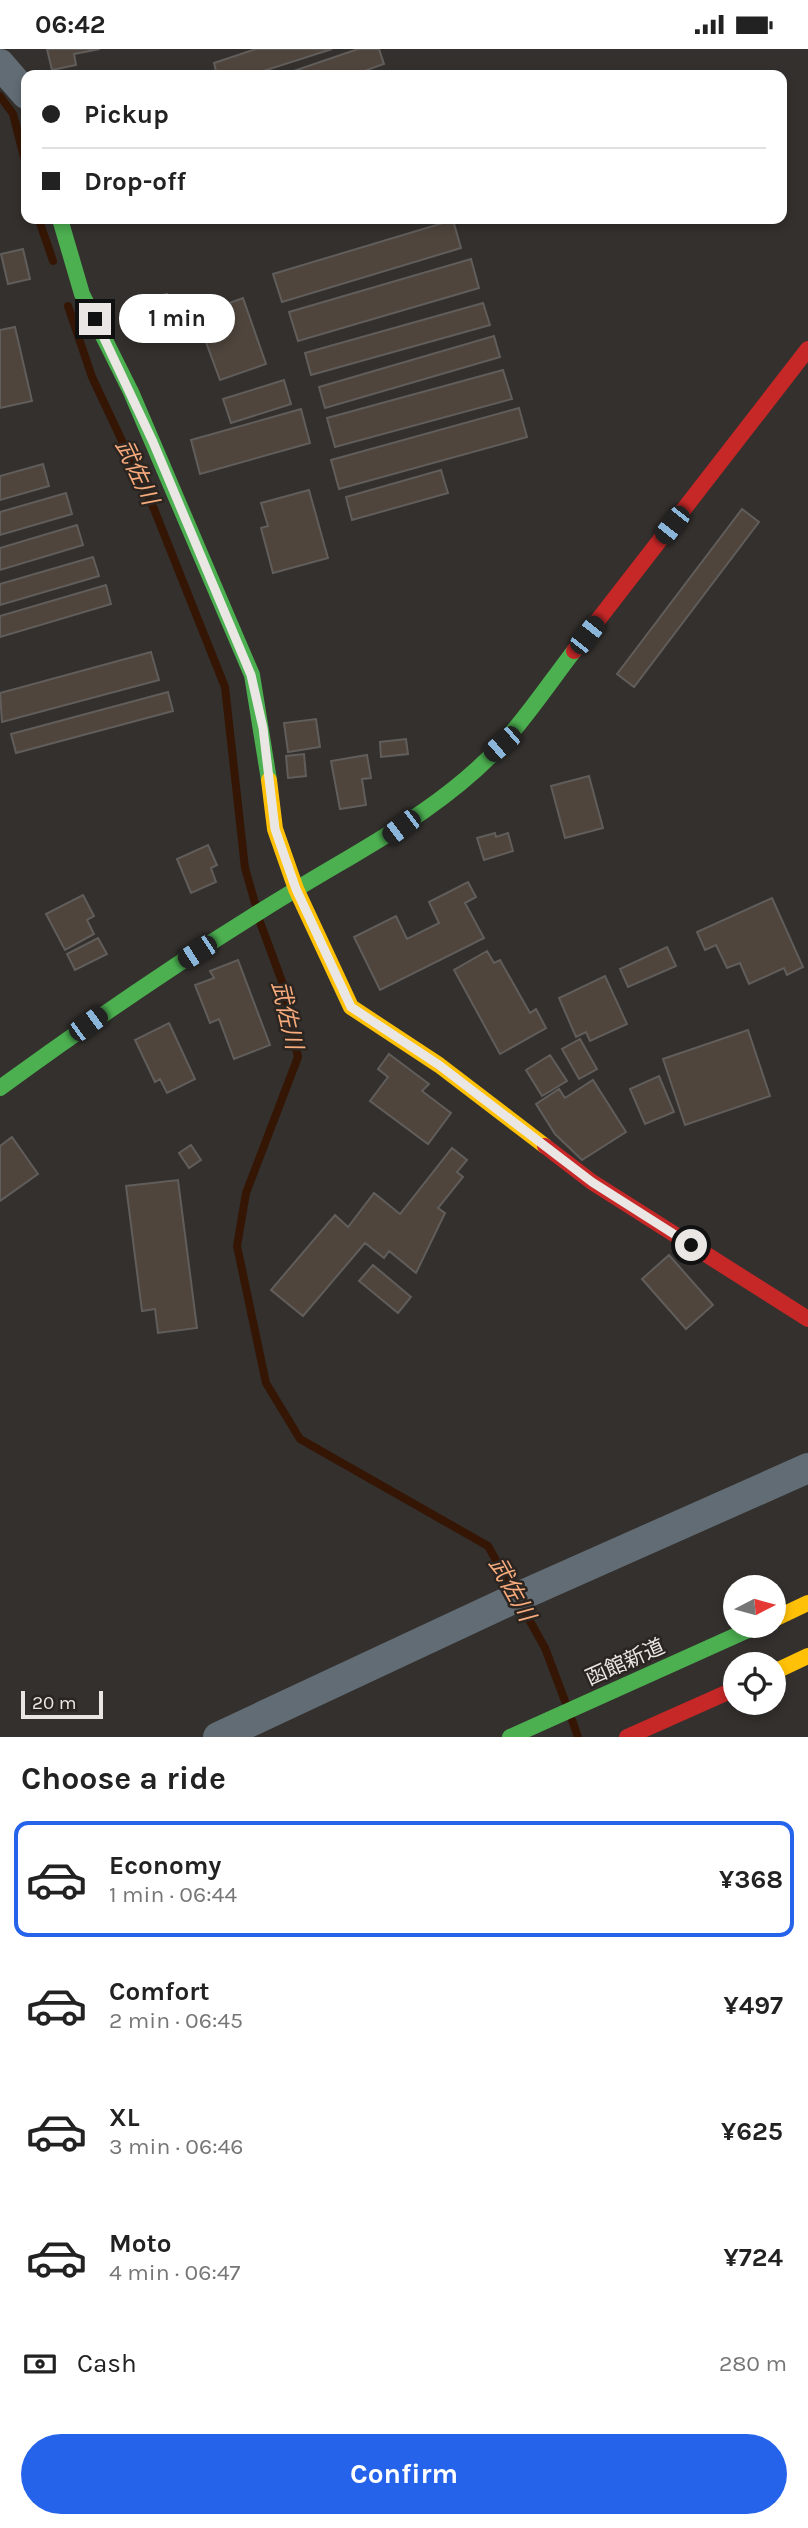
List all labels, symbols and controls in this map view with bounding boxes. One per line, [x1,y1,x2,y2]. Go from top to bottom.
text: 06:42 [35,9,105,40]
text: Pickup [84,99,169,130]
text: Drop-off [84,166,186,197]
callout: 1 min [119,295,235,343]
route end [79,303,111,335]
text: 1 min [148,305,206,332]
water label: 武佐川 [110,435,165,512]
car [651,502,694,548]
car [566,612,609,658]
car [480,722,525,766]
car [378,806,425,848]
car [174,932,221,972]
water label: 武佐川 [266,978,309,1055]
car [65,1003,112,1045]
route start [675,1229,707,1261]
water label: 武佐川 [483,1552,542,1628]
north arrow [723,1575,786,1638]
map controls [723,1575,786,1715]
street label: 函館新道 [582,1634,668,1690]
button: locate [723,1652,786,1715]
scale bar [21,1688,103,1720]
text: 20 m [32,1692,77,1714]
text: Choose a ride [21,1760,226,1797]
icon: car [25,1848,88,1911]
text: Economy [109,1850,221,1881]
text: ¥368 [719,1864,783,1895]
text: 1 min · 06:44 [109,1881,237,1908]
icon: car [25,1974,88,2037]
text: Comfort [109,1976,210,2007]
text: ¥497 [723,1990,783,2021]
text: 2 min · 06:45 [109,2007,243,2034]
icon: car [25,2100,88,2163]
text: XL [109,2102,140,2133]
text: ¥625 [721,2116,783,2147]
text: 3 min · 06:46 [109,2133,243,2160]
icon: car [25,2226,88,2289]
text: Moto [109,2228,171,2259]
text: ¥724 [724,2242,783,2273]
text: 4 min · 06:47 [109,2259,240,2286]
icon: cash [21,2345,59,2383]
text: Cash [77,2348,137,2379]
text: 280 m [719,2350,787,2377]
button: Confirm [21,2434,787,2514]

